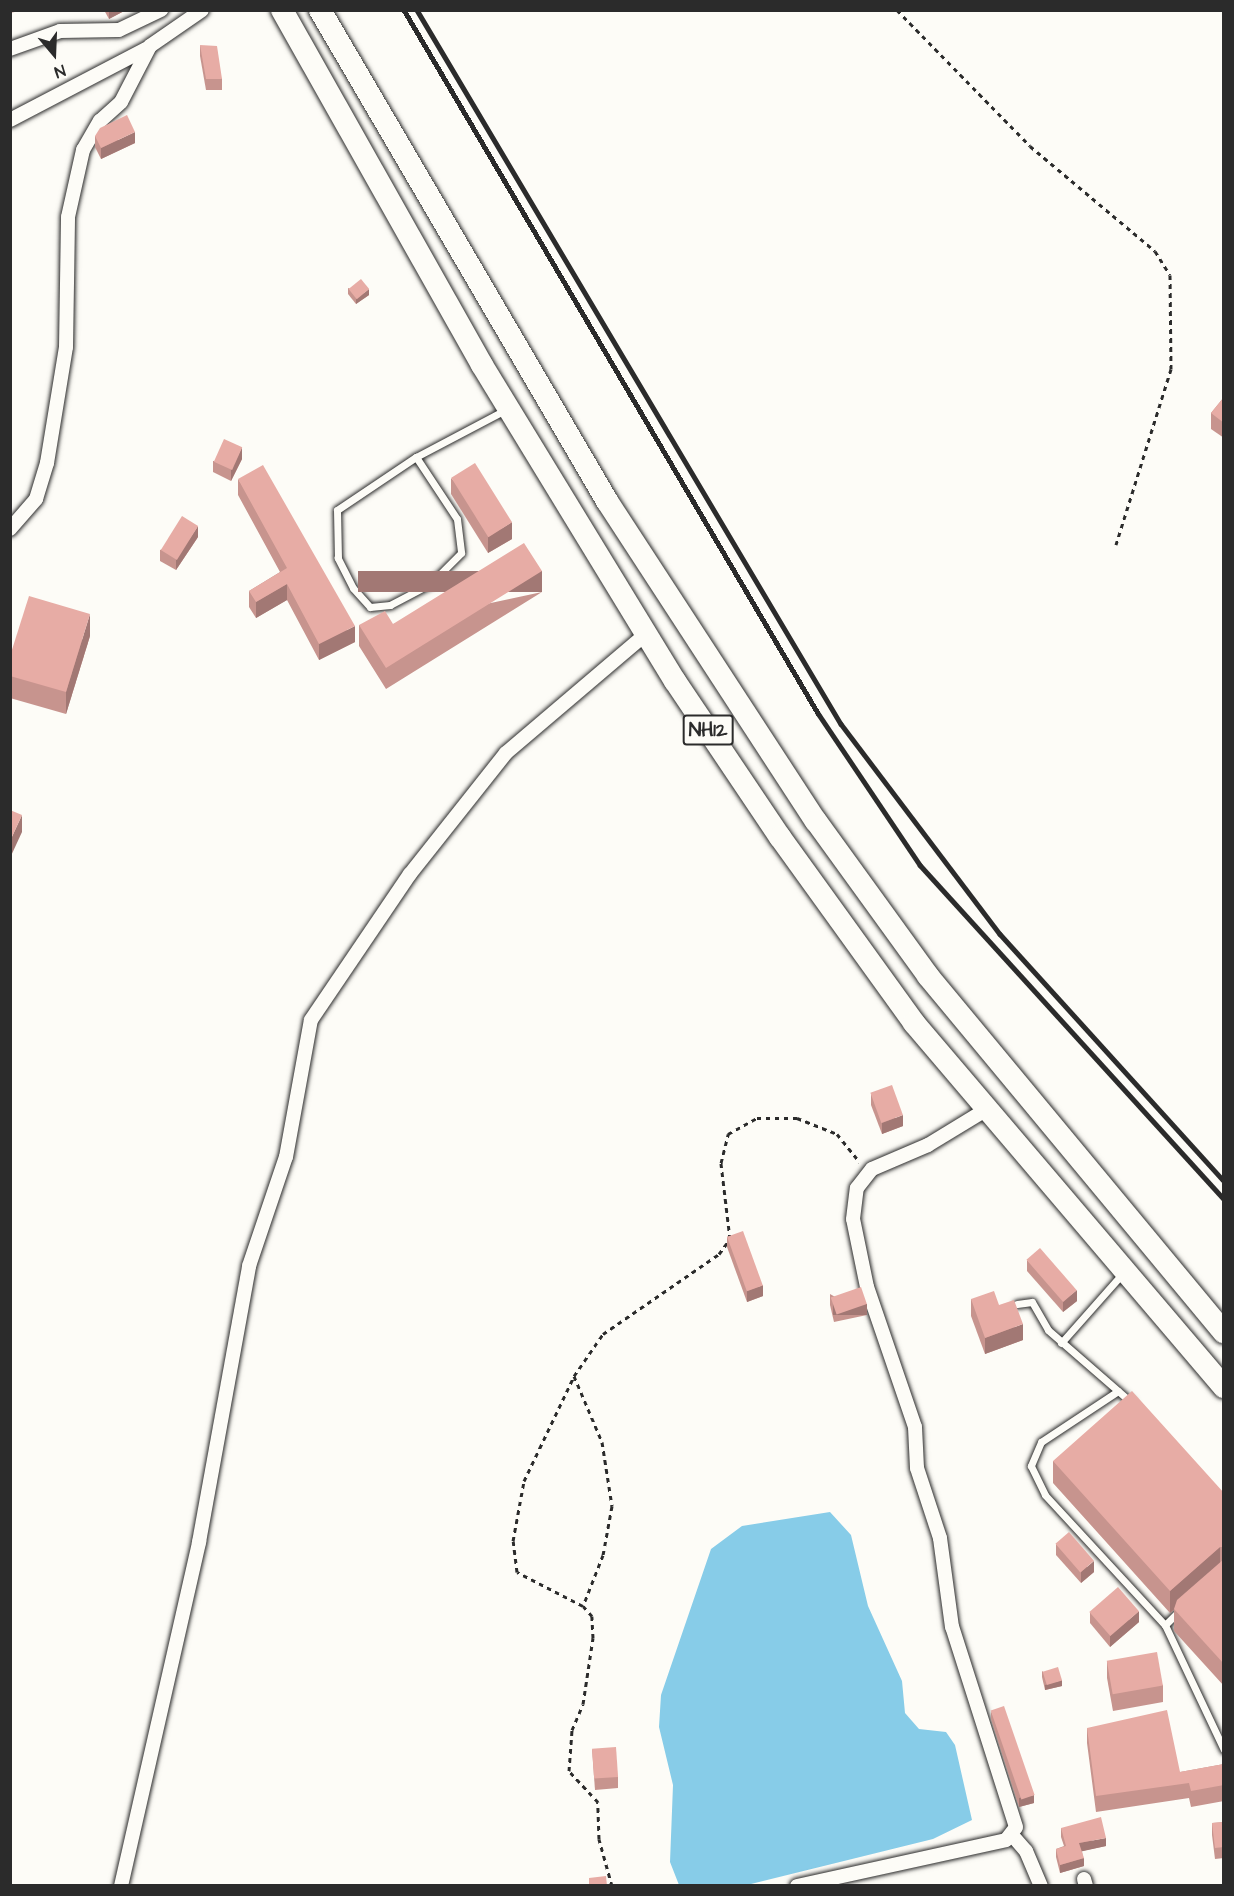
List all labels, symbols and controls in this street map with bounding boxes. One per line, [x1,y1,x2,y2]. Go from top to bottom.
north arrow [24,24,84,84]
text: N [52,59,68,83]
road number: NH12 [682,713,734,747]

